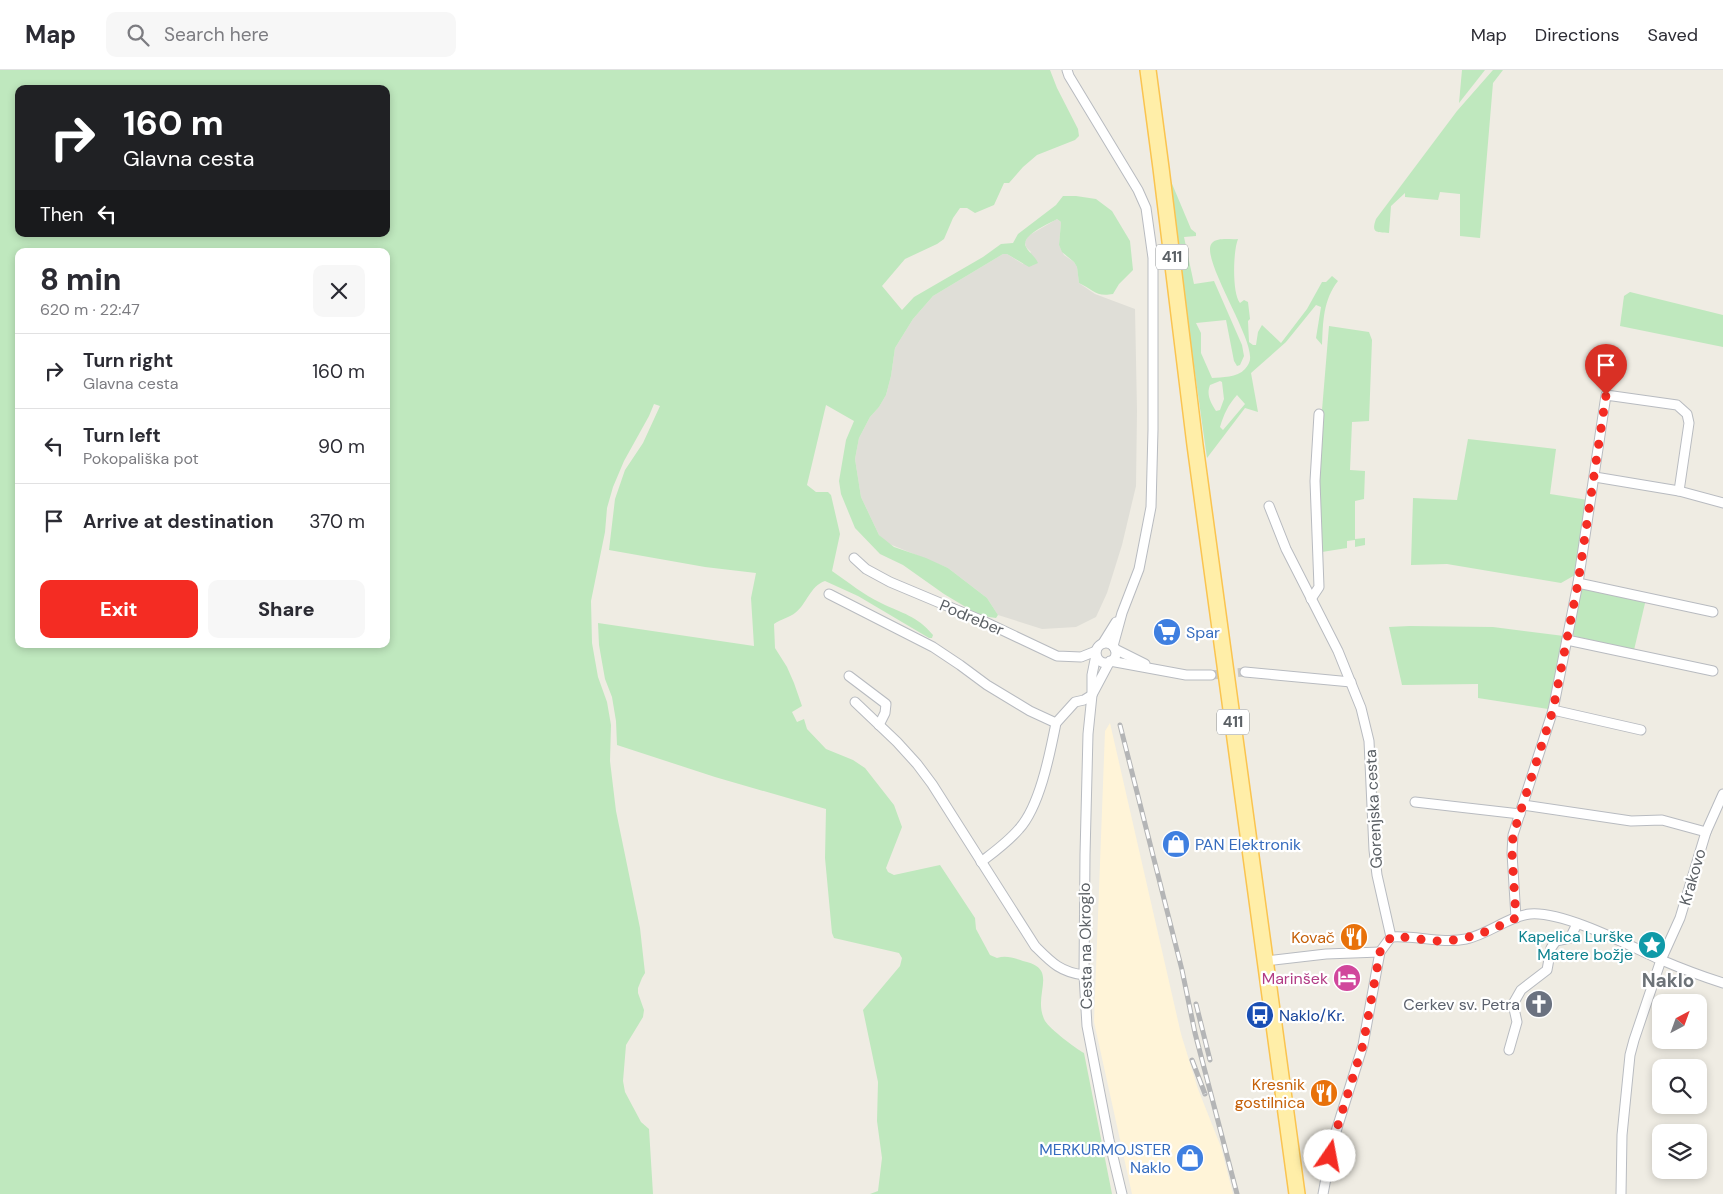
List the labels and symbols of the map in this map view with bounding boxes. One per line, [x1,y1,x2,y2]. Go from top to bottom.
road number: 411 [1156,244,1188,270]
pin [1585,344,1627,395]
street label: Podreber [936,594,1007,640]
supermarket icon: Spar [1152,617,1182,647]
place label: Spar [1186,622,1220,643]
road number: 411 [1217,710,1249,734]
street label: Gorenjska cesta [1360,749,1387,869]
shop icon: PAN Elektronik [1161,829,1191,859]
place label: PAN Elektronik [1195,834,1301,855]
street label: Krakovo [1674,846,1711,908]
street label: Cesta na Okroglo [1074,882,1097,1010]
restaurant icon: Kovač [1339,922,1369,952]
place label: Kapelica Lurške Matere božje [1519,926,1633,965]
place label: Kovač [1291,927,1335,948]
place icon: Kapelica Lurške Matere božje [1637,930,1667,960]
hotel icon: Marinšek [1332,963,1362,993]
place label: Marinšek [1262,968,1328,989]
district label: Naklo [1642,968,1694,993]
church icon: Cerkev sv. Petra [1524,989,1554,1019]
place label: Cerkev sv. Petra [1403,994,1520,1015]
north arrow [1652,994,1708,1049]
bus stop icon: Naklo/Kr. [1245,1000,1275,1030]
place label: Naklo/Kr. [1279,1005,1345,1026]
place label: Kresnik gostilnica [1235,1074,1305,1113]
restaurant icon: Kresnik gostilnica [1309,1078,1339,1108]
position arrow [1303,1129,1355,1181]
place label: MERKURMOJSTER Naklo [1039,1139,1171,1178]
shop icon: MERKURMOJSTER Naklo [1175,1143,1205,1173]

